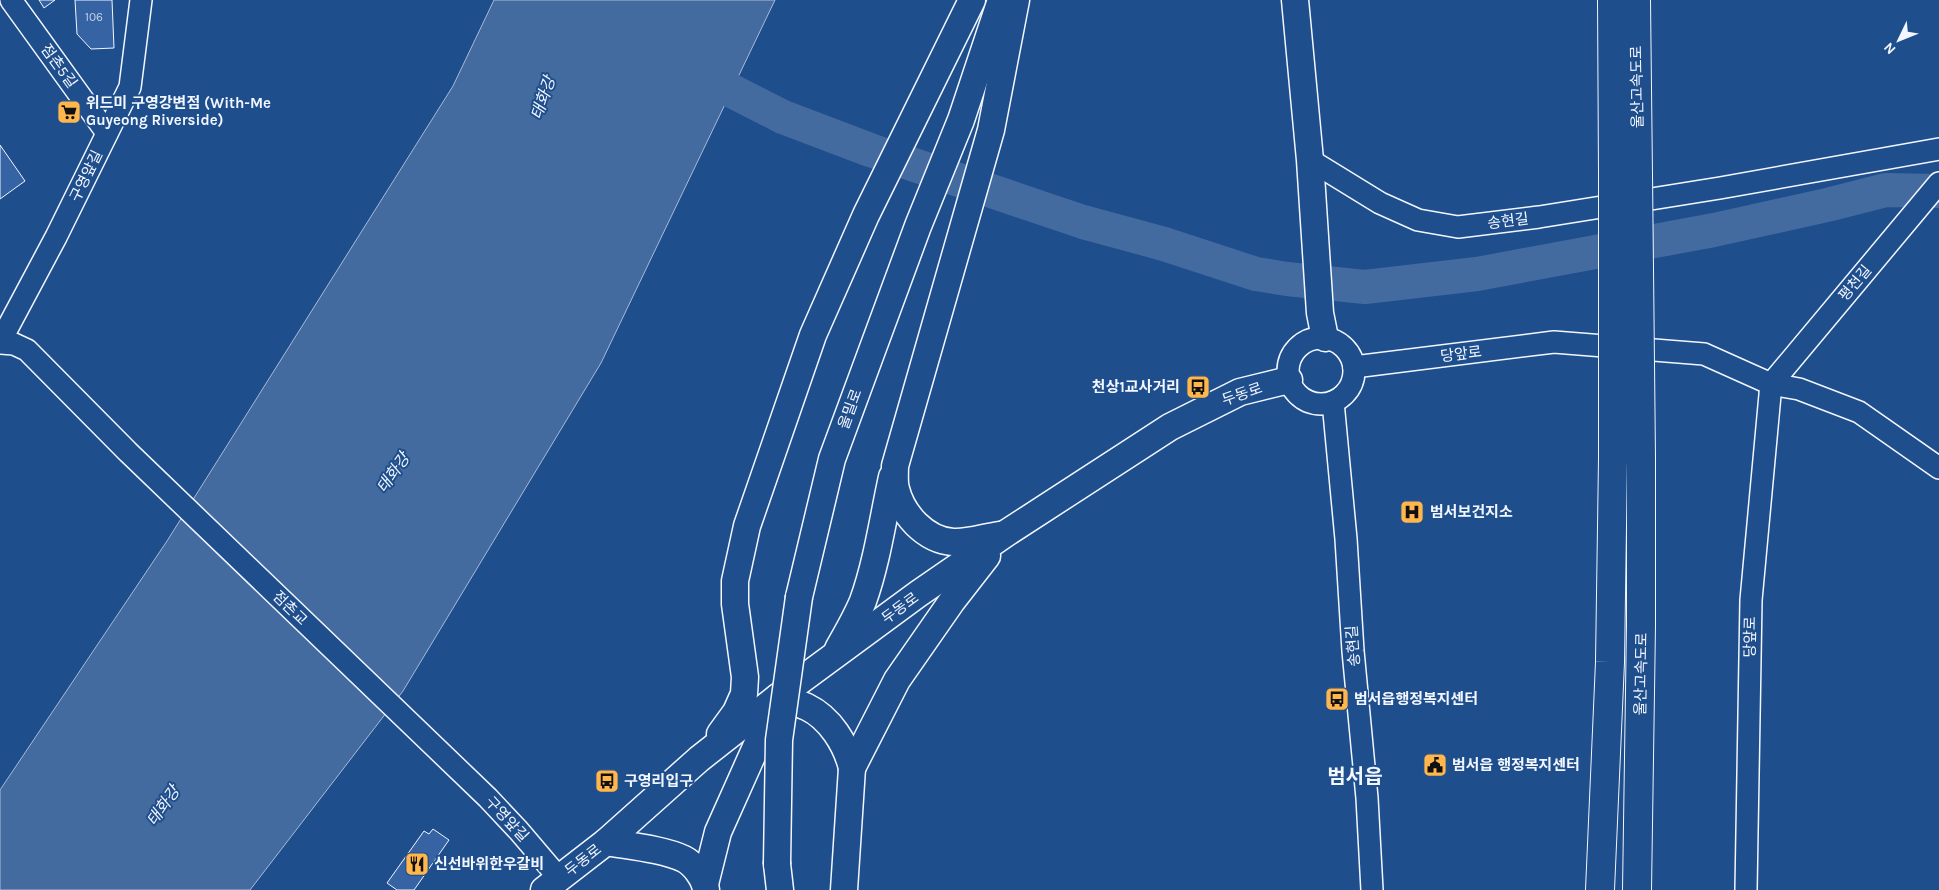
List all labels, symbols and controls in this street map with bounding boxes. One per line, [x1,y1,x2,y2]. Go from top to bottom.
house number: 106 [85,10,103,24]
north arrow [1874,15,1924,65]
text: N [1880,39,1900,58]
street label: 점촌5길 [37,41,81,91]
street label: 울산고속도로 [1627,45,1647,129]
water label: 태화강 [527,72,560,122]
place label: 위드미 구영강변점 (With-Me Guyeong Riverside) [86,94,271,129]
supermarket icon: 위드미 구영강변점 (With-Me Guyeong Riverside) [56,99,82,125]
street label: 구영앞길 [66,147,106,205]
street label: 송현길 [1486,210,1530,232]
street label: 평천길 [1835,261,1875,305]
street label: 당앞로 [1439,343,1483,365]
bus stop icon: 천상1교사거리 [1185,374,1211,400]
place label: 천상1교사거리 [1092,378,1180,396]
street label: 두동로 [1219,379,1265,409]
street label: 울밀로 [834,386,866,432]
water label: 태화강 [373,448,415,497]
hospital icon: 범서보건지소 [1399,499,1425,525]
place label: 범서보건지소 [1430,503,1513,521]
street label: 점촌교 [269,587,311,629]
street label: 두동로 [878,589,922,627]
street label: 당앞로 [1741,616,1759,658]
street label: 송현길 [1343,625,1363,667]
street label: 울산고속도로 [1631,632,1651,716]
bus stop icon: 범서읍행정복지센터 [1324,686,1350,712]
place label: 범서읍행정복지센터 [1354,690,1478,708]
public building icon: 범서읍 행정복지센터 [1422,752,1448,778]
place label: 범서읍 행정복지센터 [1452,756,1580,774]
district label: 범서읍 [1327,765,1383,788]
bus stop icon: 구영리입구 [594,768,620,794]
place label: 구영리입구 [624,772,693,790]
water label: 태화강 [143,781,185,830]
street label: 구영앞길 [482,793,532,845]
street label: 두동로 [561,840,605,880]
restaurant icon: 신선바위한우갈비 [404,851,430,877]
place label: 신선바위한우갈비 [434,855,544,873]

